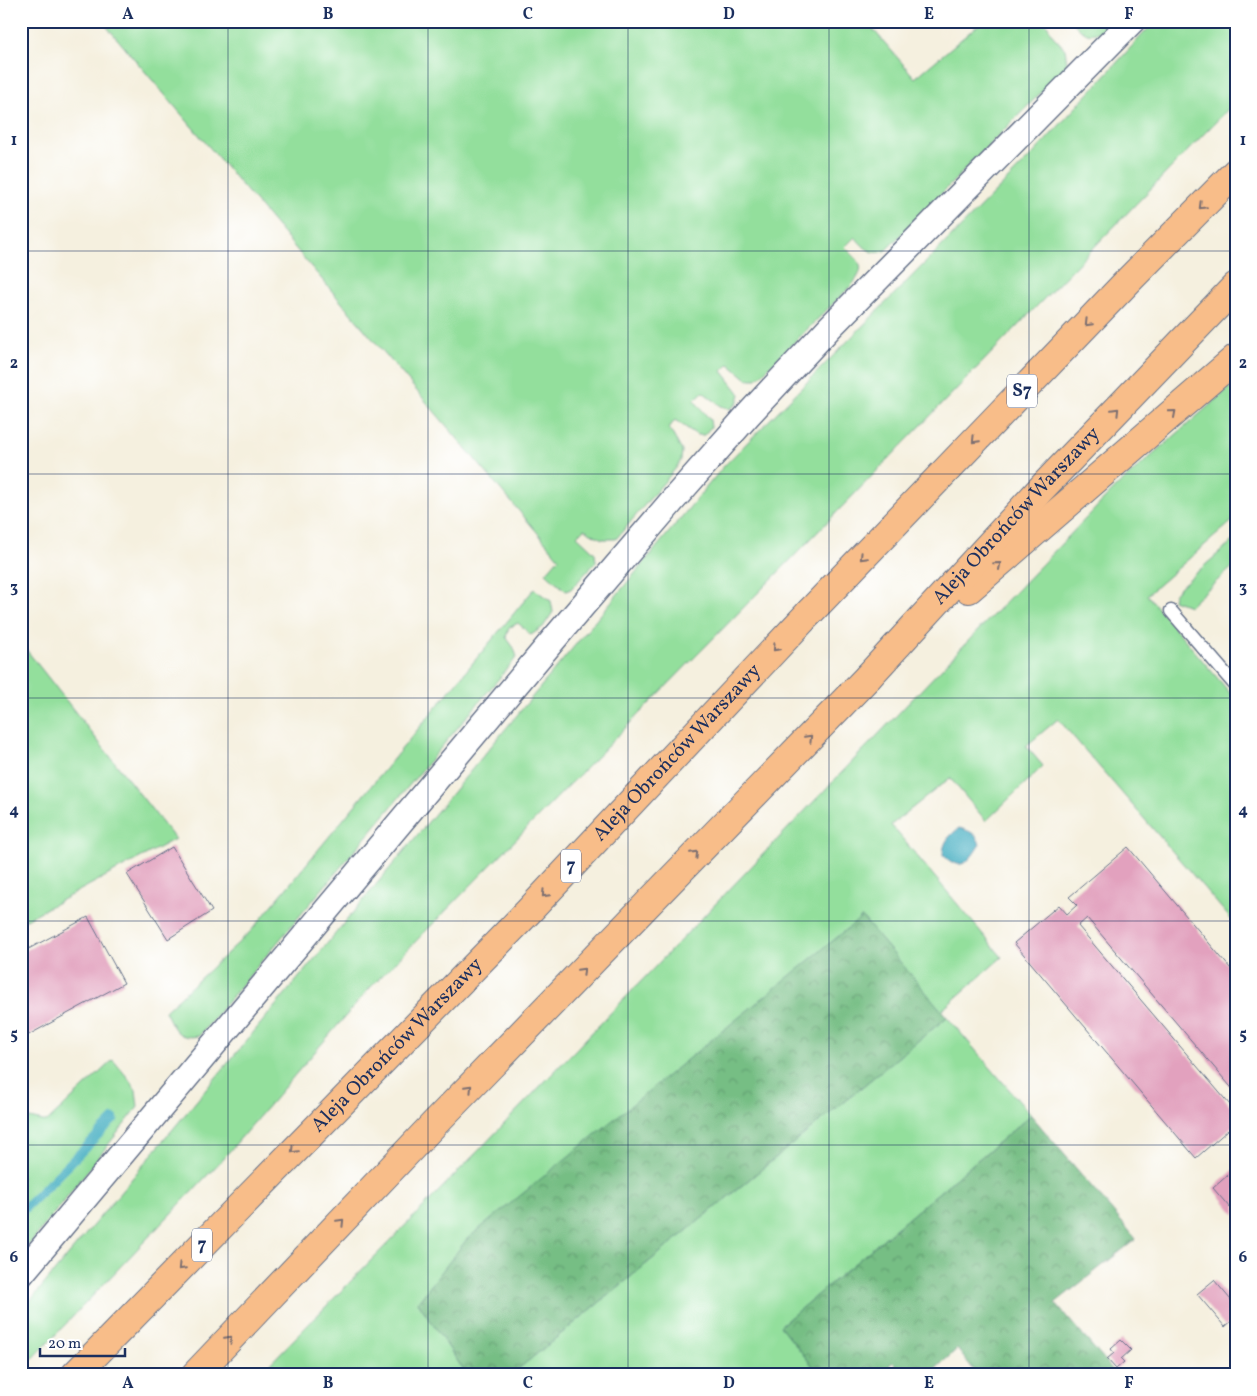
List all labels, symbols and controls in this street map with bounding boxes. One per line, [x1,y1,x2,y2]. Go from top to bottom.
text: A [122,4,134,26]
text: B [323,4,334,26]
text: C [523,4,533,26]
text: D [723,4,735,26]
text: E [924,4,934,26]
text: F [1124,4,1134,26]
text: 1 [11,130,17,152]
text: 1 [1240,130,1246,152]
one-way arrow [1198,201,1207,210]
one-way arrow [1085,317,1094,326]
text: 2 [10,353,18,375]
text: 2 [1239,353,1247,375]
road number: S7 [1007,374,1037,408]
one-way arrow [1110,407,1119,416]
one-way arrow [1168,409,1177,418]
street label: Aleja Obrońców Warszawy [926,421,1107,612]
one-way arrow [972,434,981,443]
one-way arrow [860,551,869,560]
one-way arrow [992,561,1001,570]
text: 3 [10,577,18,599]
text: 3 [1239,577,1247,599]
one-way arrow [773,642,782,651]
street label: Aleja Obrońców Warszawy [587,658,768,848]
one-way arrow [803,735,812,744]
text: 4 [9,800,19,822]
text: 4 [1238,800,1248,822]
road number: 7 [561,849,581,882]
one-way arrow [690,851,699,860]
one-way arrow [542,888,551,897]
street label: Aleja Obrońców Warszawy [305,952,490,1139]
one-way arrow [576,968,585,977]
text: 5 [10,1024,18,1046]
text: 5 [1239,1024,1247,1046]
one-way arrow [463,1084,472,1093]
one-way arrow [291,1145,300,1154]
one-way arrow [335,1218,344,1227]
road number: 7 [192,1228,212,1262]
text: 6 [10,1247,19,1269]
text: 6 [1239,1247,1248,1269]
one-way arrow [178,1261,187,1270]
scale bar [40,1326,125,1358]
text: 20 m [48,1334,81,1355]
one-way arrow [223,1336,232,1345]
text: A [122,1373,134,1395]
text: B [323,1373,334,1395]
text: C [523,1373,533,1395]
text: D [723,1373,735,1395]
text: E [924,1373,934,1395]
text: F [1124,1373,1134,1395]

